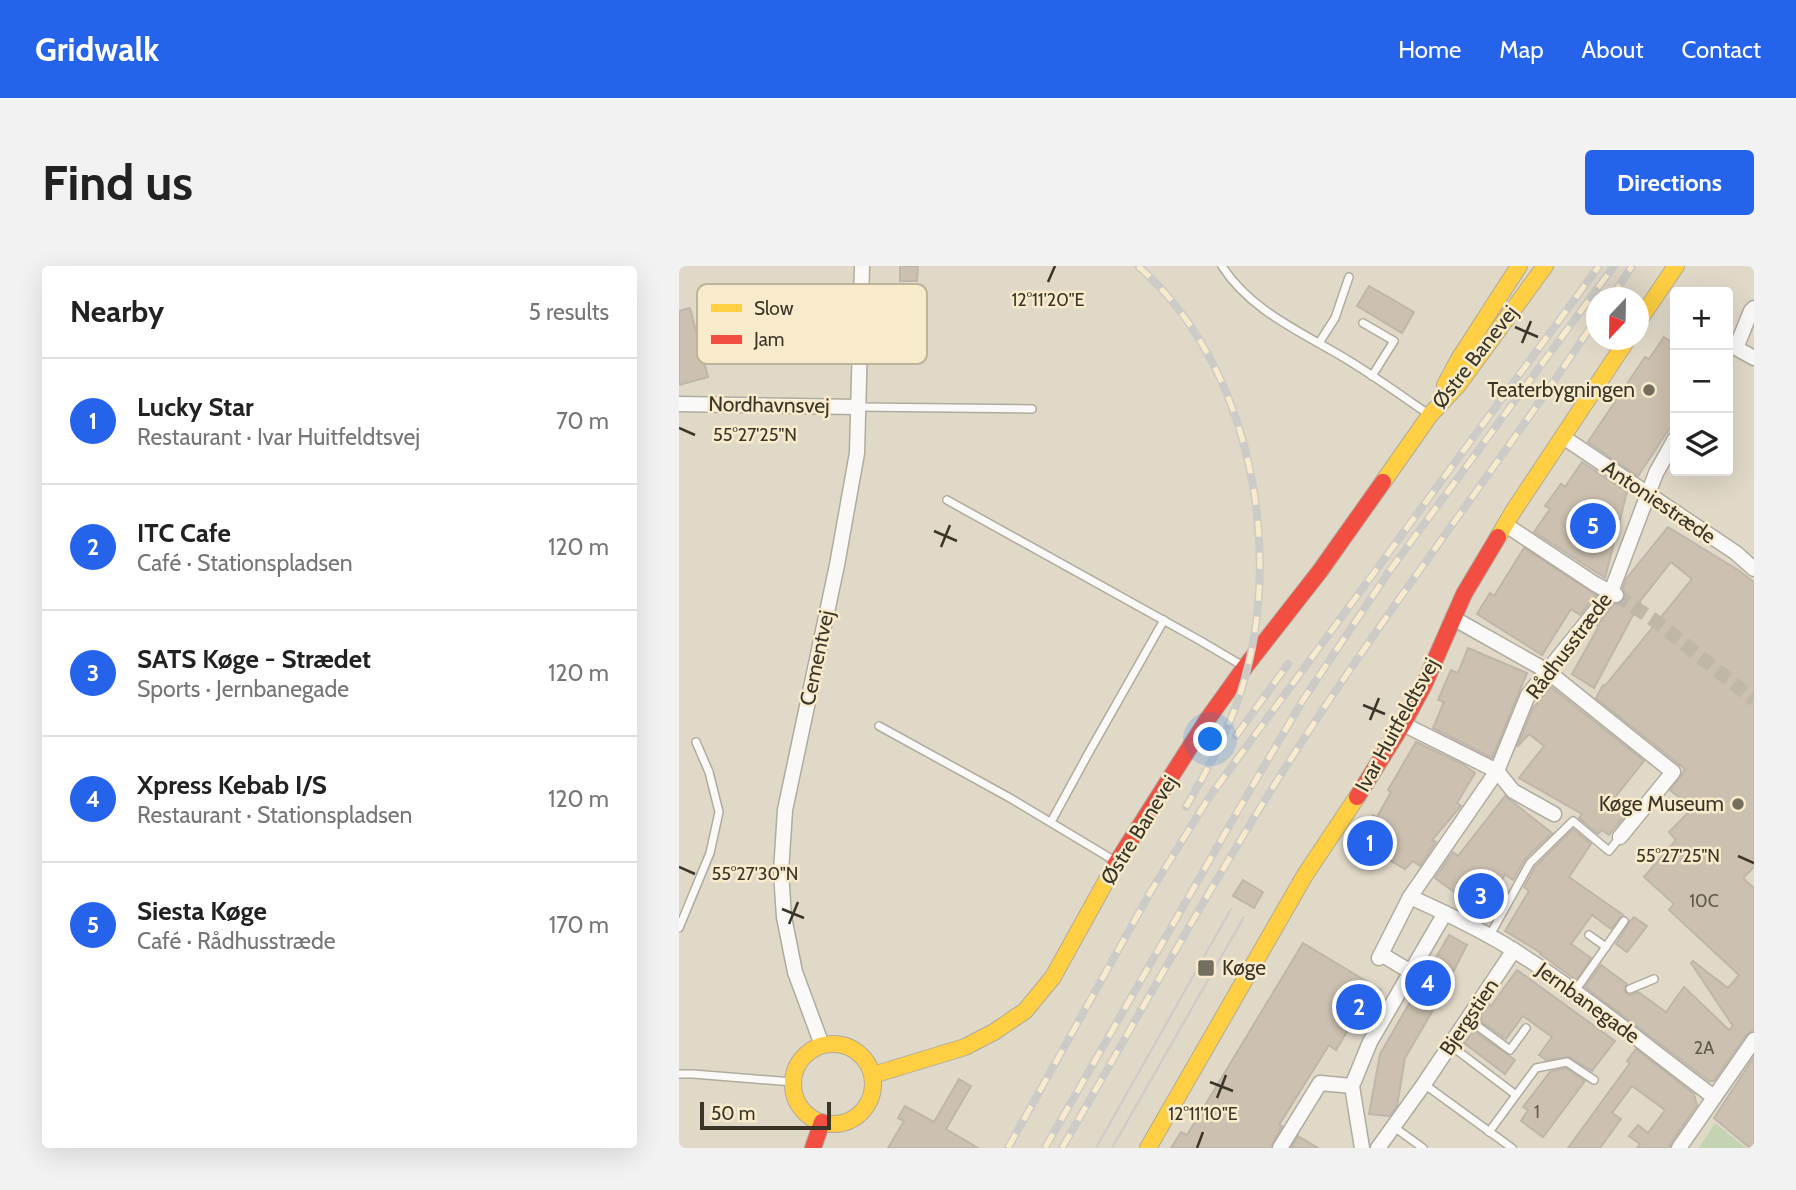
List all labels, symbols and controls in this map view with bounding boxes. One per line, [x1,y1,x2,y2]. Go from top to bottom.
text: Gridwalk [35,29,159,69]
text: Home [1398,35,1461,64]
text: Map [1499,35,1544,64]
text: About [1582,35,1644,64]
text: Contact [1682,35,1761,64]
button: Directions [1585,150,1754,215]
text: Find us [42,153,193,212]
legend [697,284,927,364]
north arrow [1586,287,1649,350]
map controls [1670,287,1733,476]
button: + [1670,287,1733,350]
text: 12°11'20"E [1011,289,1085,311]
text: Nearby [70,293,164,330]
text: Slow [754,297,794,320]
text: 5 results [528,298,609,326]
street label: Østre Banevej [1427,300,1523,414]
text: Jam [753,328,784,351]
button: − [1670,350,1733,413]
place label: Teaterbygningen [1487,377,1635,402]
marker: Teaterbygningen [1641,382,1657,398]
text: Lucky Star [137,391,254,423]
street label: Nordhavnsvej [708,391,830,419]
text: 1 [89,407,97,435]
text: 70 m [556,407,609,435]
button: layers [1670,413,1733,476]
text: Restaurant · Ivar Huitfeldtsvej [137,423,420,451]
text: 55°27'25"N [713,424,797,446]
street label: Antoniestræde [1598,455,1721,549]
pin: 5 [1570,500,1616,552]
text: ITC Cafe [137,517,231,549]
text: 2 [87,533,99,561]
text: 120 m [548,533,609,561]
text: Café · Stationspladsen [137,549,353,577]
street label: Rådhusstræde [1521,587,1617,704]
street label: Cementvej [794,608,840,708]
text: SATS Køge - Strædet [137,643,371,675]
street label: Ivar Huitfeldtsvej [1349,654,1445,796]
text: 3 [87,659,99,687]
text: 120 m [548,659,609,687]
text: Sports · Jernbanegade [137,675,349,703]
your location [1193,722,1227,756]
text: Xpress Kebab I/S [137,769,327,801]
street label: Østre Banevej [1095,771,1183,889]
text: 4 [86,785,100,813]
text: 120 m [548,785,609,813]
place label: Køge Museum [1599,791,1724,816]
marker: Køge Museum [1730,796,1746,812]
text: Restaurant · Stationspladsen [137,801,412,829]
pin: 1 [1347,817,1393,869]
text: 55°27'25"N [1636,845,1720,867]
text: 55°27'30"N [711,863,799,885]
pin: 3 [1458,870,1504,922]
house number: 10C [1689,890,1719,912]
text: Siesta Køge [137,895,267,927]
text: 5 [87,911,99,939]
text: 170 m [549,911,609,939]
text: Café · Rådhusstræde [137,927,336,955]
place label: Køge [1222,955,1266,980]
street label: Jernbanegade [1531,956,1645,1049]
pin: 4 [1405,957,1451,1009]
marker: Køge [1196,958,1216,978]
street label: Bjergstien [1434,974,1504,1060]
pin: 2 [1336,981,1382,1033]
house number: 2A [1694,1037,1714,1059]
scale bar [700,1099,831,1131]
house number: 1 [1534,1101,1540,1123]
text: 50 m [711,1102,755,1125]
text: 12°11'10"E [1168,1103,1238,1125]

